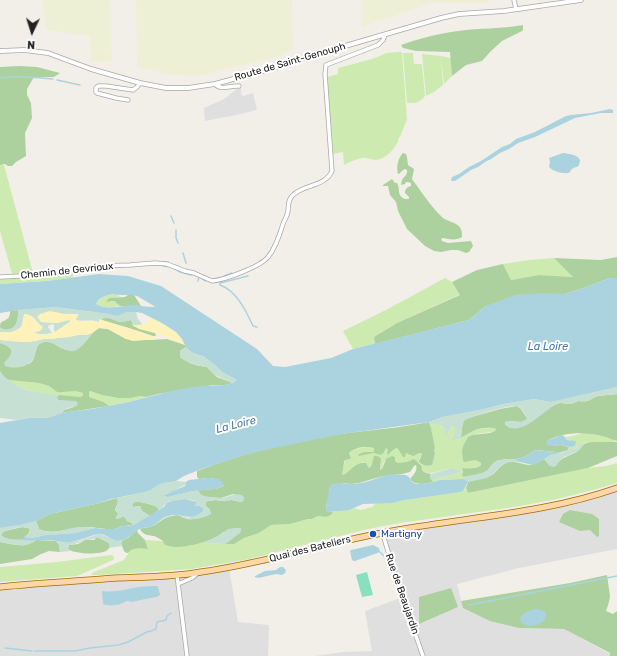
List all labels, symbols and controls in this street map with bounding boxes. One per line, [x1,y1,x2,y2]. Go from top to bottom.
north arrow [12,12,52,52]
text: N [27,38,36,51]
street label: Route de Saint-Genouph [233,40,347,84]
street label: Chemin de Gevrioux [20,260,114,282]
water label: La Loire [528,340,568,354]
water label: La Loire [215,414,257,436]
place label: Martigny [381,528,422,540]
marker: Martigny [368,529,378,539]
street label: Quai des Bateliers [268,533,352,565]
street label: Rue de Beaujardin [383,552,421,636]

